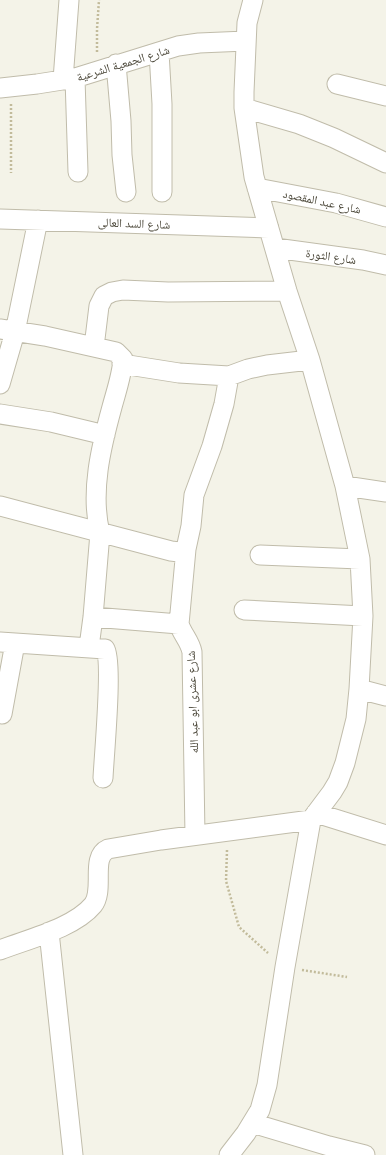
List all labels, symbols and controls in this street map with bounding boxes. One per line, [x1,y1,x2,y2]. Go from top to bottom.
street label: شارع الجمعية الشرعية [75,42,172,85]
street label: شارع عبد المقصود [281,185,362,218]
street label: شارع السد العالى [97,214,171,233]
street label: شارع الثورة [305,245,357,268]
street label: شارع عشرى ابو عبد الله [183,650,202,754]

